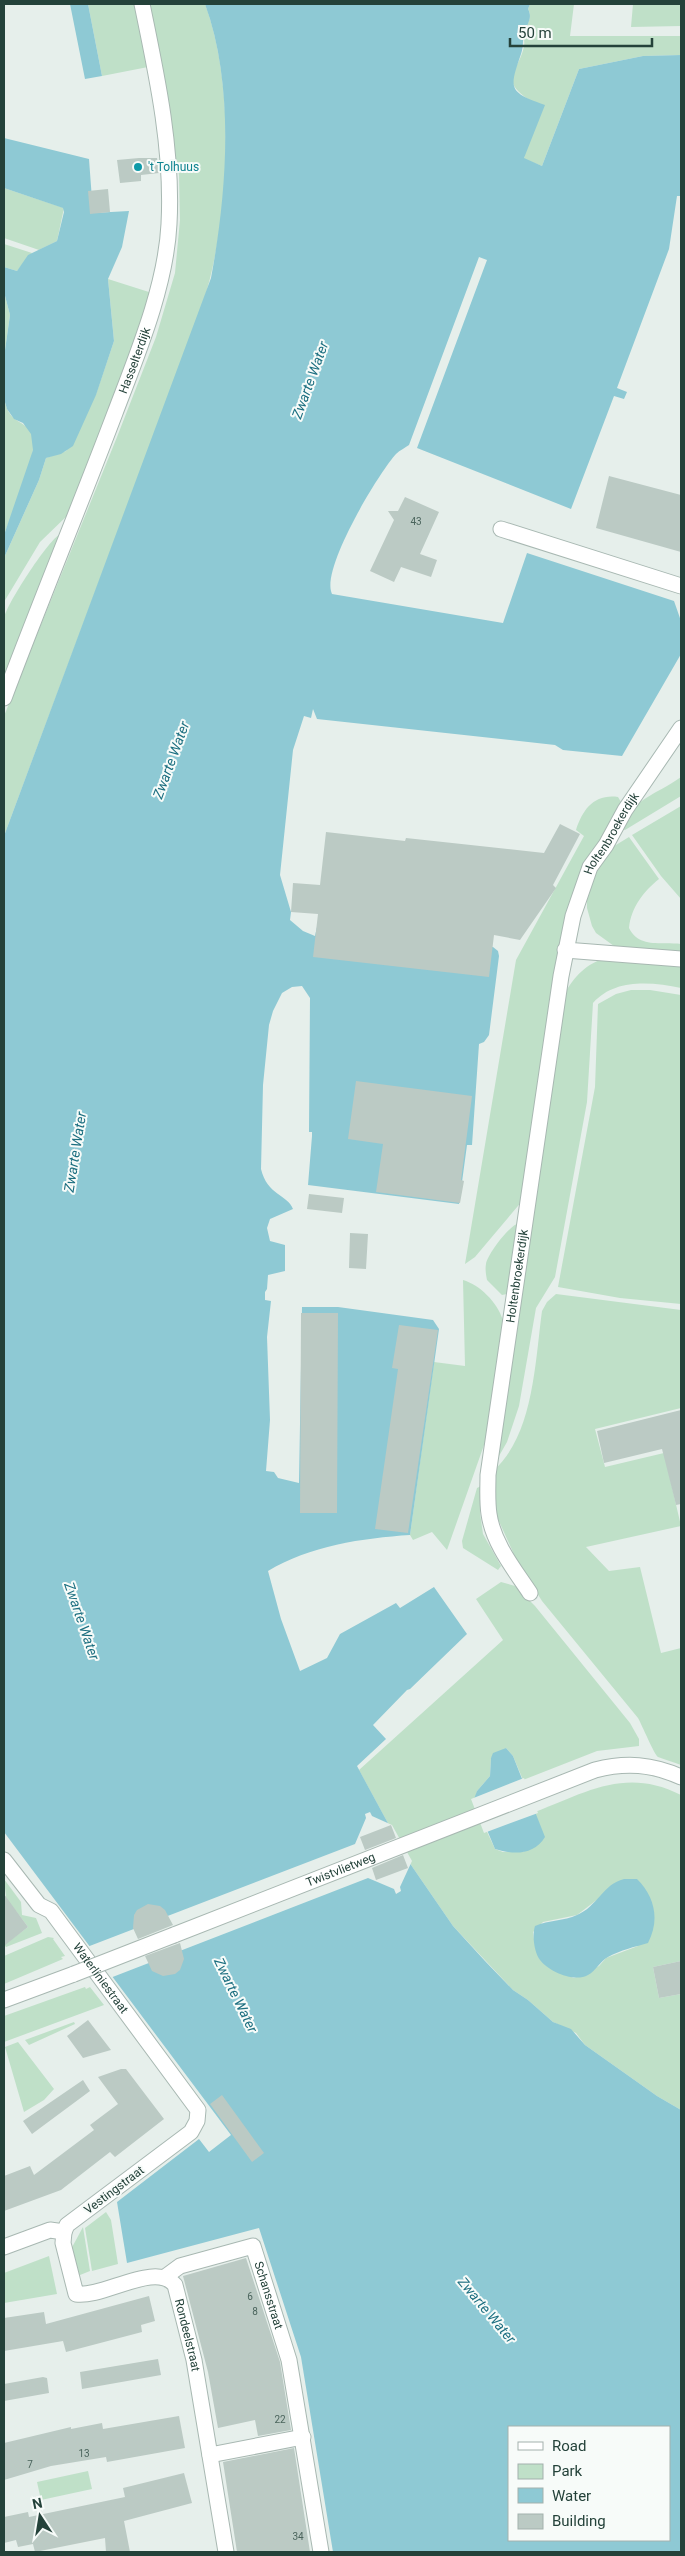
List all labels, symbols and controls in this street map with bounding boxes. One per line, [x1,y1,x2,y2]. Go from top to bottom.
scale bar [510,15,652,47]
text: 50 m [518,24,552,42]
place label: 't Tolhuus [148,160,199,174]
marker: 't Tolhuus [132,161,144,173]
street label: Hasselterdijk [116,325,154,396]
water label: Zwarte Water [288,339,332,422]
house number: 43 [410,516,422,527]
water label: Zwarte Water [149,719,193,802]
street label: Holtenbroekerdijk [581,789,642,876]
water label: Zwarte Water [61,1110,89,1194]
street label: Holtenbroekerdijk [503,1227,531,1324]
water label: Zwarte Water [61,1579,103,1662]
street label: Twistvlietweg [304,1850,377,1890]
street label: Waterliniestraat [70,1940,131,2016]
water label: Zwarte Water [211,1954,261,2035]
street label: Vestingstraat [81,2163,147,2217]
street label: Schansstraat [251,2260,286,2331]
water label: Zwarte Water [454,2273,519,2346]
house number: 6 [247,2291,253,2302]
street label: Rondeelstraat [172,2297,203,2373]
house number: 8 [252,2306,258,2317]
house number: 22 [274,2414,286,2425]
legend [508,2426,670,2541]
text: Road [552,2437,586,2455]
house number: 13 [78,2448,90,2459]
house number: 7 [27,2459,33,2470]
text: Park [552,2462,583,2480]
text: Water [552,2487,591,2505]
north arrow [15,2491,65,2541]
text: N [31,2494,44,2512]
text: Building [552,2512,606,2530]
house number: 34 [292,2531,304,2542]

